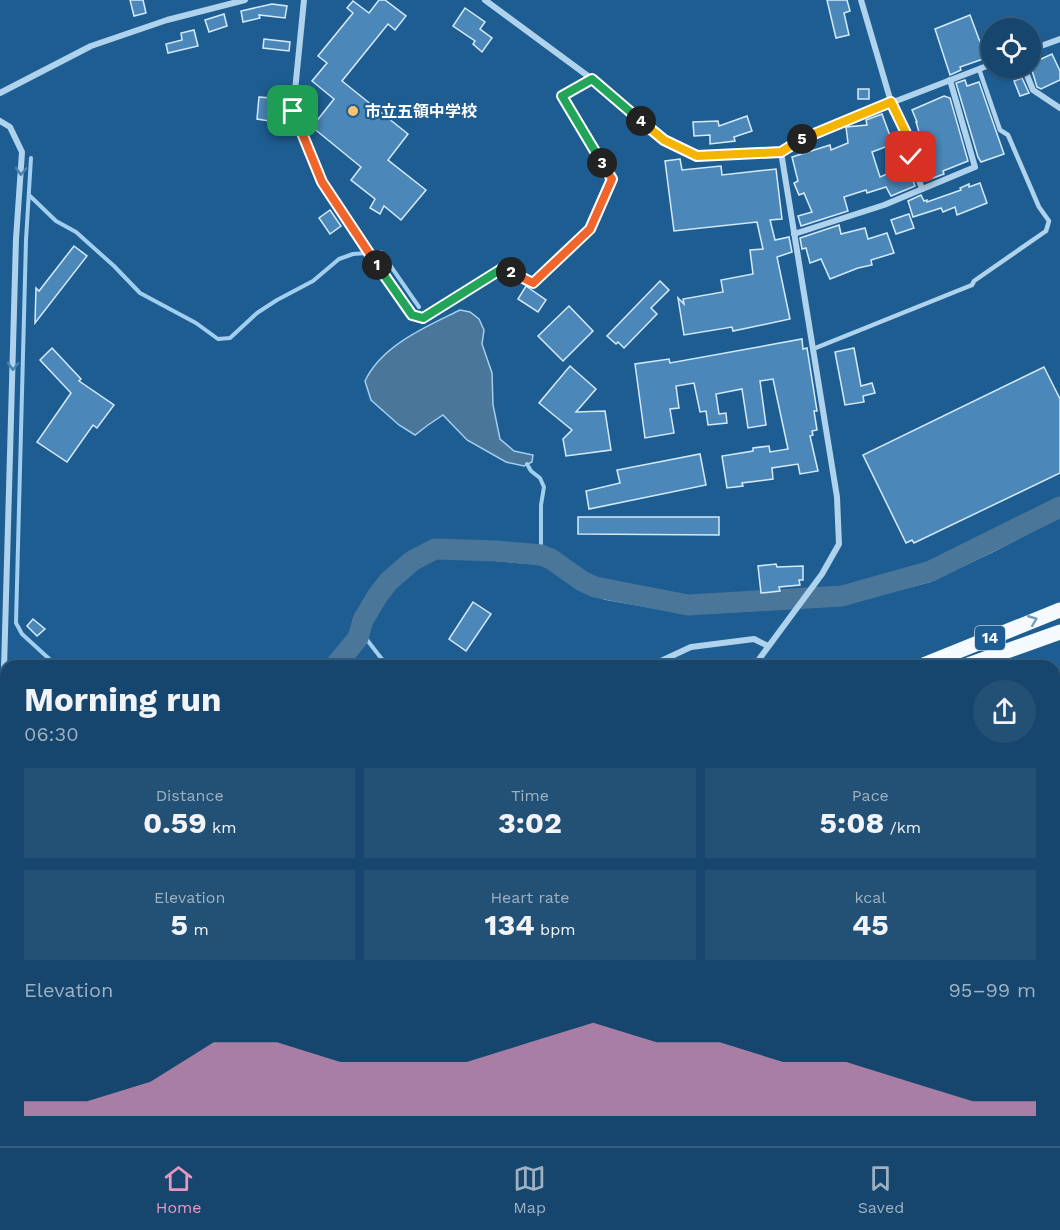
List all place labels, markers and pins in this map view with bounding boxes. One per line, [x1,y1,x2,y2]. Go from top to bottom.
pin [267,85,318,136]
place label: 市立五領中学校 [365,102,477,121]
marker: 市立五領中学校 [346,104,360,118]
pin: 4 [626,106,656,136]
pin: 5 [787,124,817,154]
pin [885,131,936,182]
pin: 3 [587,148,617,178]
pin: 1 [362,250,392,280]
pin: 2 [496,257,526,287]

